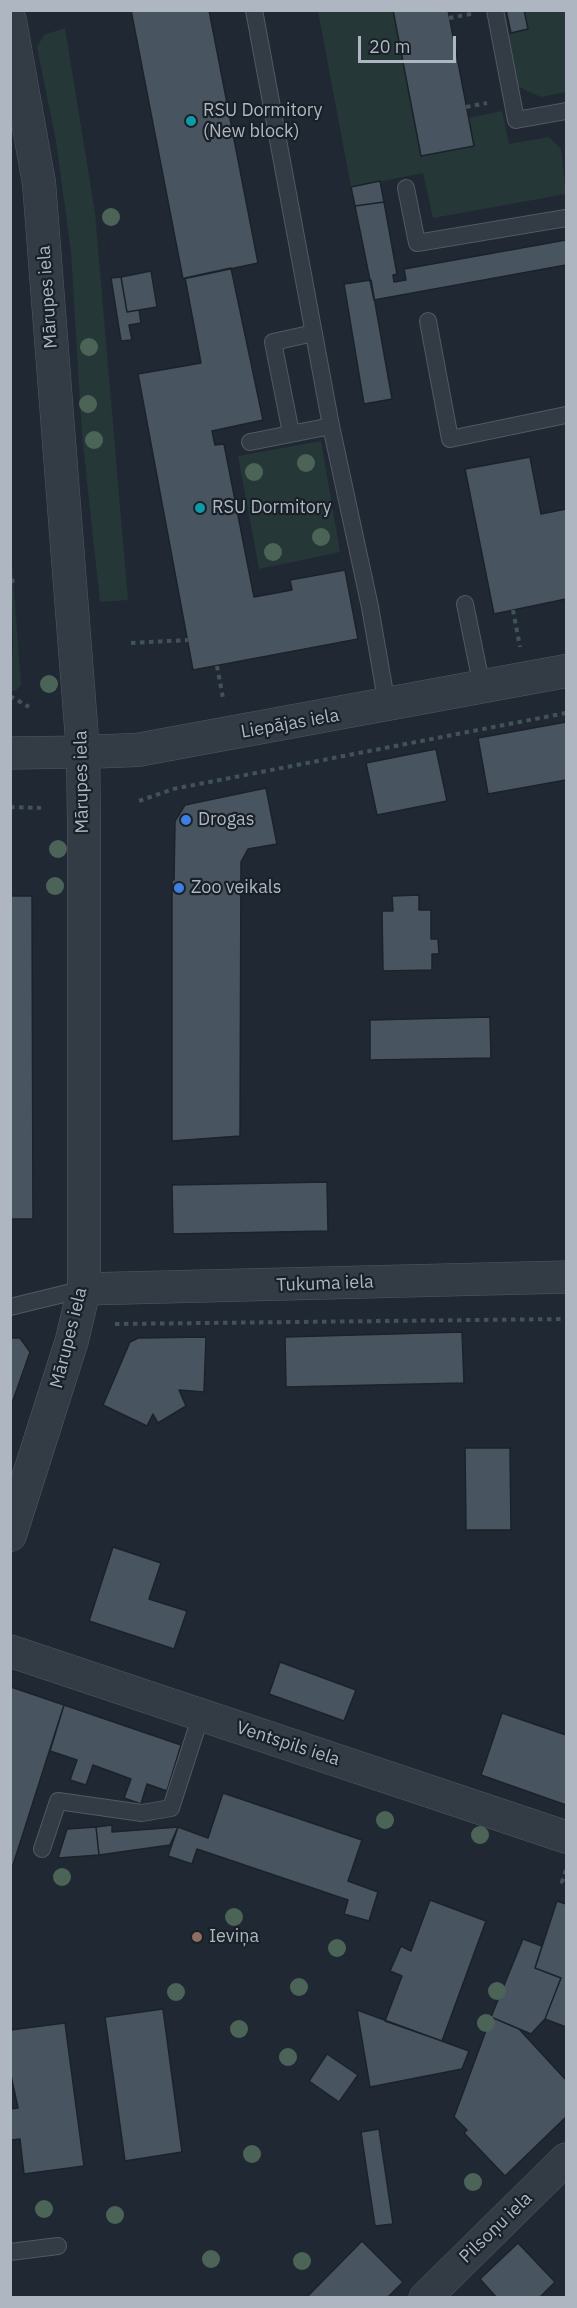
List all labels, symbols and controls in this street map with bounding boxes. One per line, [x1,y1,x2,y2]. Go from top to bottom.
scale bar [361,24,458,62]
text: 20 m [369,35,411,58]
place label: RSU Dormitory (New block) [203,100,323,142]
marker: RSU Dormitory (New block) [184,114,198,128]
street label: Mārupes iela [34,245,62,349]
place label: RSU Dormitory [212,497,332,519]
marker: RSU Dormitory [193,501,207,515]
street label: Liepājas iela [239,705,341,743]
street label: Mārupes iela [70,730,94,834]
place label: Drogas [198,809,255,831]
marker: Drogas [179,813,193,827]
place label: Zoo veikals [191,877,282,899]
marker: Zoo veikals [172,881,186,895]
street label: Tukuma iela [276,1272,374,1296]
street label: Mārupes iela [46,1285,92,1391]
street label: Ventspils iela [234,1717,342,1771]
place label: Ieviņa [209,1926,259,1948]
marker: Ieviņa [190,1930,204,1944]
street label: Pilsoņu iela [455,2188,537,2268]

